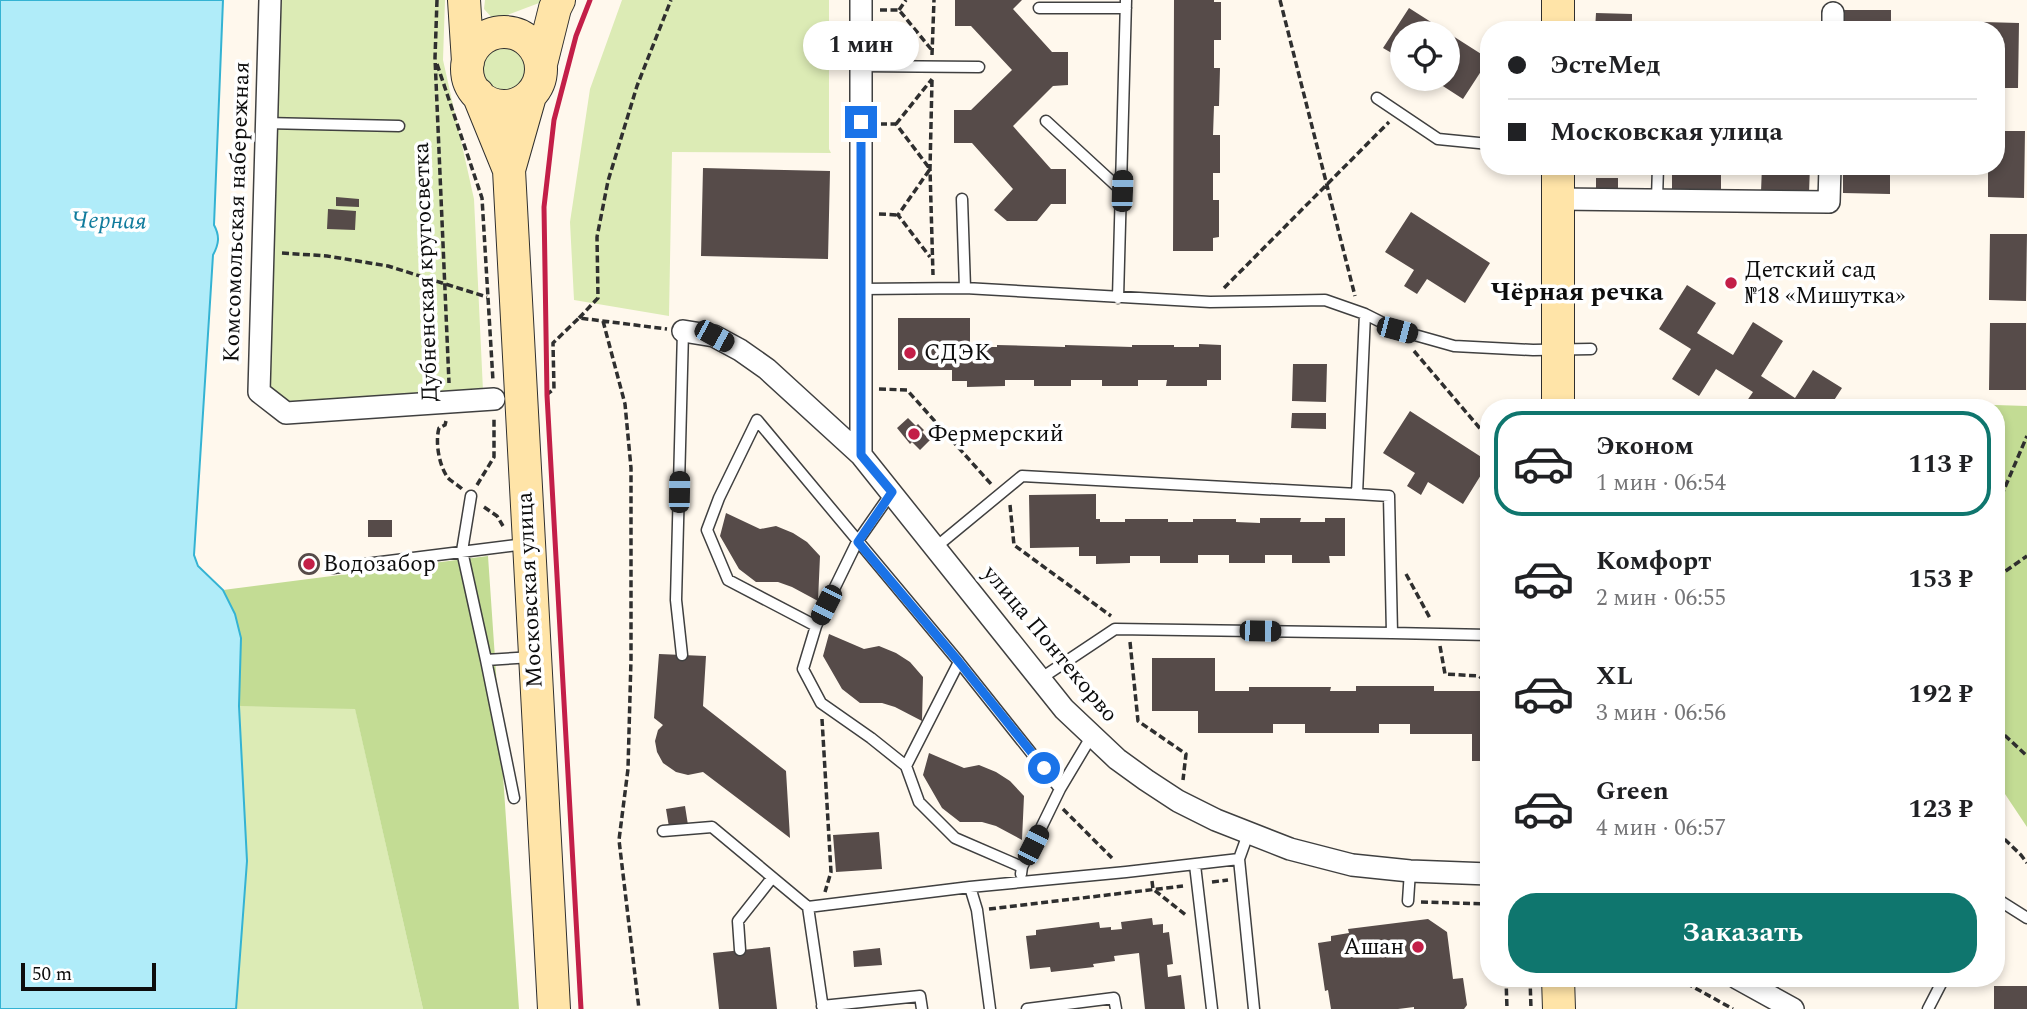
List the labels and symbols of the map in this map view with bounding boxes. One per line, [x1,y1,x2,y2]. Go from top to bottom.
callout: 1 мин [803,20,919,69]
street label: Комсомольская набережная [214,61,260,363]
route end [845,106,877,138]
street label: Дубненская кругосветка [404,142,448,402]
car [1111,170,1134,212]
water label: Черная [71,202,147,240]
place label: Детский сад №18 «Мишутка» [1745,253,1906,314]
district label: Чёрная речка [1491,272,1664,312]
marker: Детский сад №18 «Мишутка» [1723,275,1739,291]
car [1374,314,1421,346]
car [691,317,738,355]
place label: СДЭК [924,336,991,371]
marker: СДЭК [902,345,918,361]
place label: Фермерский [928,417,1064,452]
marker: Фермерский [906,426,922,442]
car [669,471,690,513]
street label: Московская улица [507,491,553,689]
place label: Водозабор [323,547,436,582]
marker: Водозабор [301,556,317,572]
street label: улица Понтекорво [973,557,1126,730]
car [808,582,845,628]
car [1239,620,1282,642]
route start [1028,752,1060,784]
car [1015,822,1052,868]
place label: Ашан [1343,930,1404,965]
marker: Ашан [1410,939,1426,955]
scale bar [21,960,156,992]

